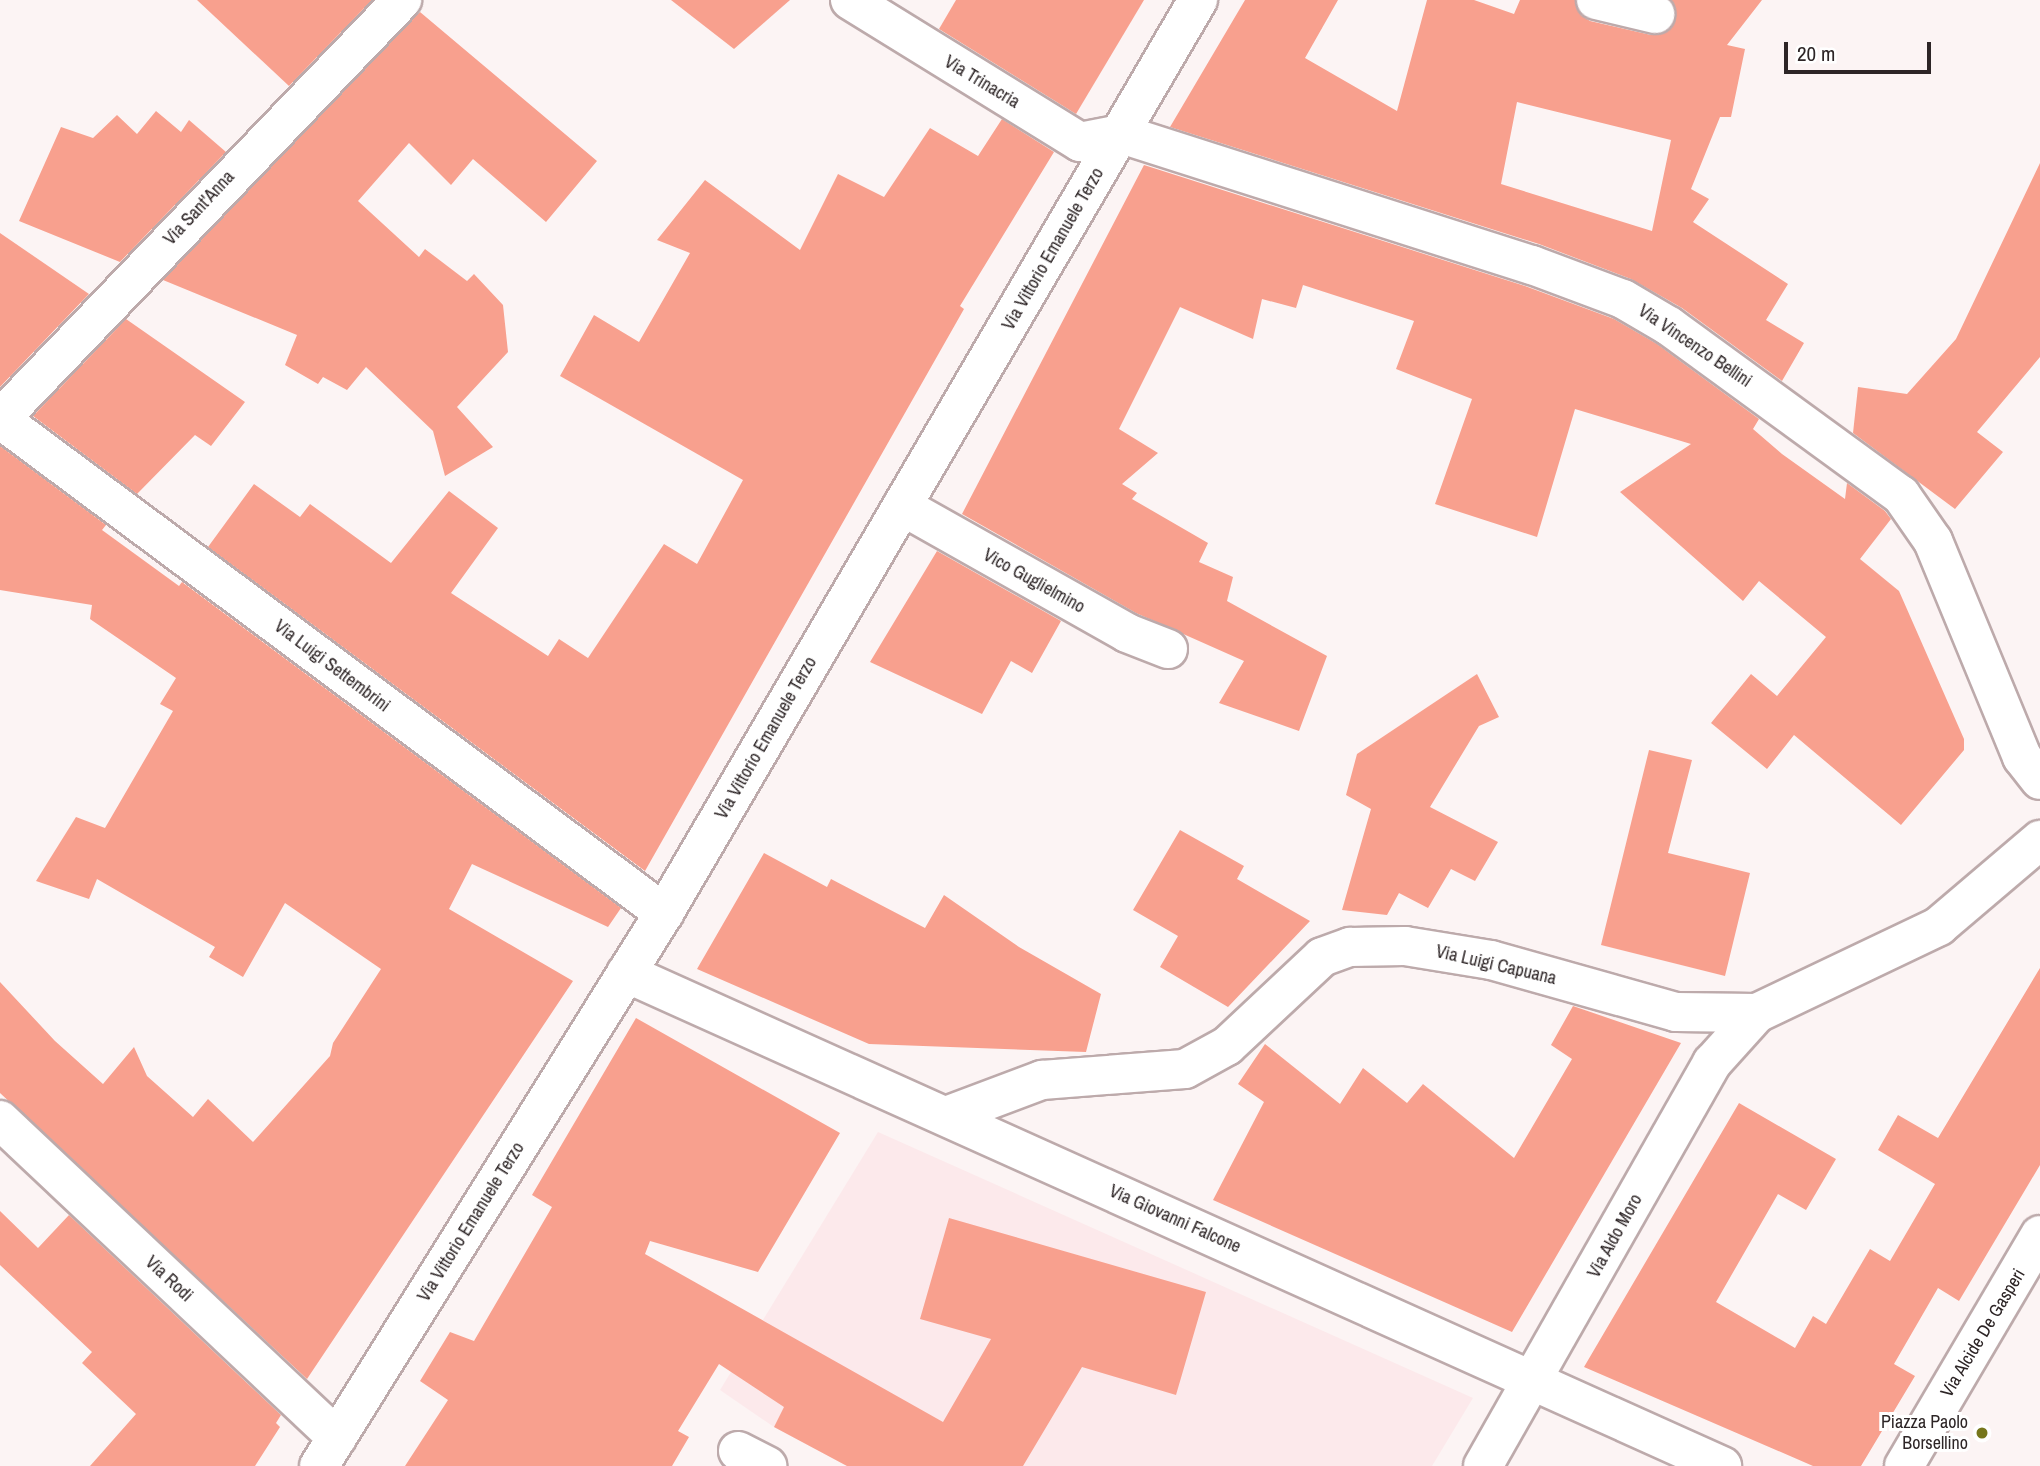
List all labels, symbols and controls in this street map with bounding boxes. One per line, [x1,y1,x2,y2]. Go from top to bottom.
scale bar [1788,28,1935,72]
text: 20 m [1797,39,1835,68]
street label: Via Trinacria [940,51,1024,113]
street label: Via Vittorio Emanuele Terzo [998,164,1108,334]
street label: Via Sant'Anna [159,166,239,250]
street label: Via Vincenzo Bellini [1634,300,1756,392]
street label: Vico Guglielmino [979,544,1089,618]
street label: Via Luigi Settembrini [270,615,394,717]
street label: Via Vittorio Emanuele Terzo [711,653,821,823]
street label: Via Luigi Capuana [1434,941,1558,989]
street label: Via Vittorio Emanuele Terzo [413,1138,529,1306]
street label: Via Giovanni Falcone [1106,1180,1244,1258]
street label: Via Aldo Moro [1583,1190,1647,1282]
street label: Via Rodi [141,1252,197,1306]
street label: Via Alcide De Gasperi [1936,1265,2030,1401]
place label: Piazza Paolo Borsellino [1881,1412,1968,1454]
marker: Piazza Paolo Borsellino [1974,1425,1990,1441]

